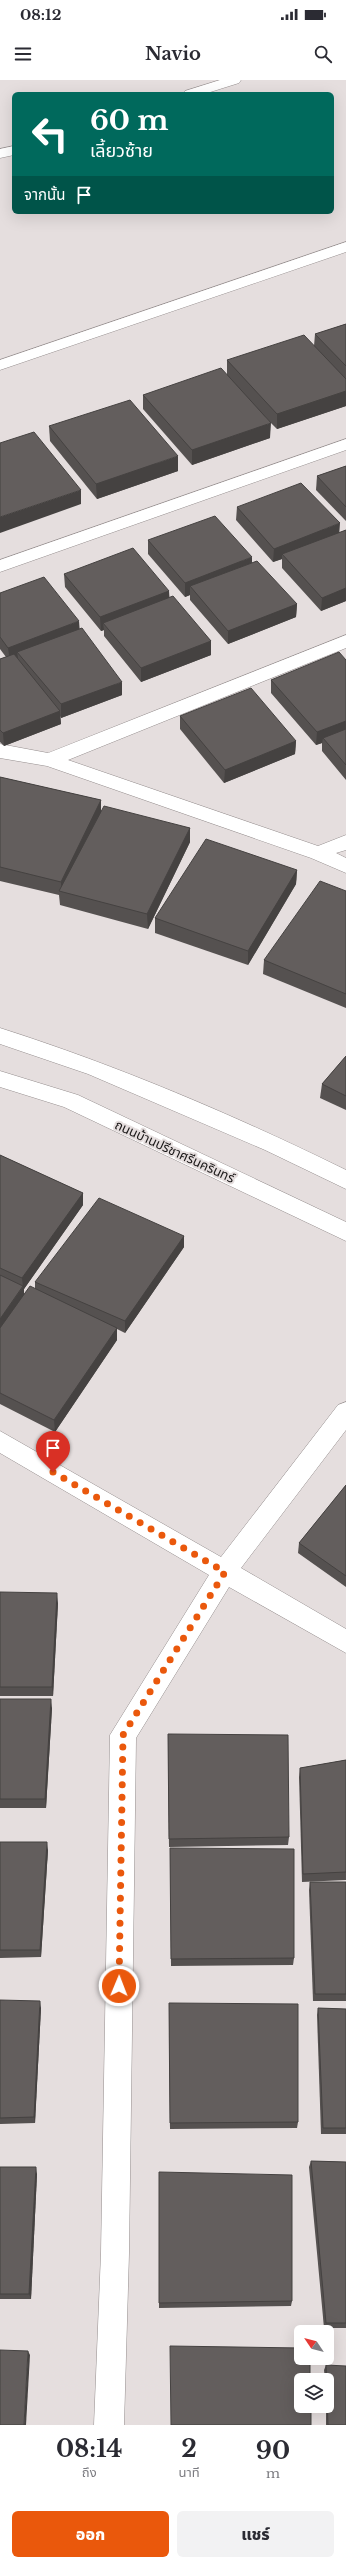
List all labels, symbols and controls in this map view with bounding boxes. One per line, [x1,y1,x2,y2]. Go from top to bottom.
text: 08:12 [20,5,61,24]
icon: menu [12,43,34,65]
text: Navio [145,43,201,65]
icon: search [312,43,334,65]
text: 60 m [90,103,168,138]
icon: left [24,108,76,160]
text: เลี้ยวซ้าย [90,140,153,162]
icon: arrive [73,184,95,206]
text: จากนั้น [24,185,65,204]
street label: ถนนบ้านปรีชาศรีนครินทร์ [112,1116,238,1187]
pin [36,1431,70,1472]
icon: arrive [42,1437,64,1459]
position arrow [98,1965,140,2007]
north arrow [294,2325,334,2365]
map controls [294,2325,334,2413]
button: layers [294,2373,334,2413]
text: 08:14 [56,2434,123,2463]
text: 2 [181,2434,197,2463]
text: 90 [256,2436,290,2465]
text: ถึง [82,2464,97,2481]
text: นาที [179,2464,200,2481]
text: m [266,2465,280,2482]
button: ออก [12,2511,169,2557]
button: แชร์ [177,2511,334,2557]

